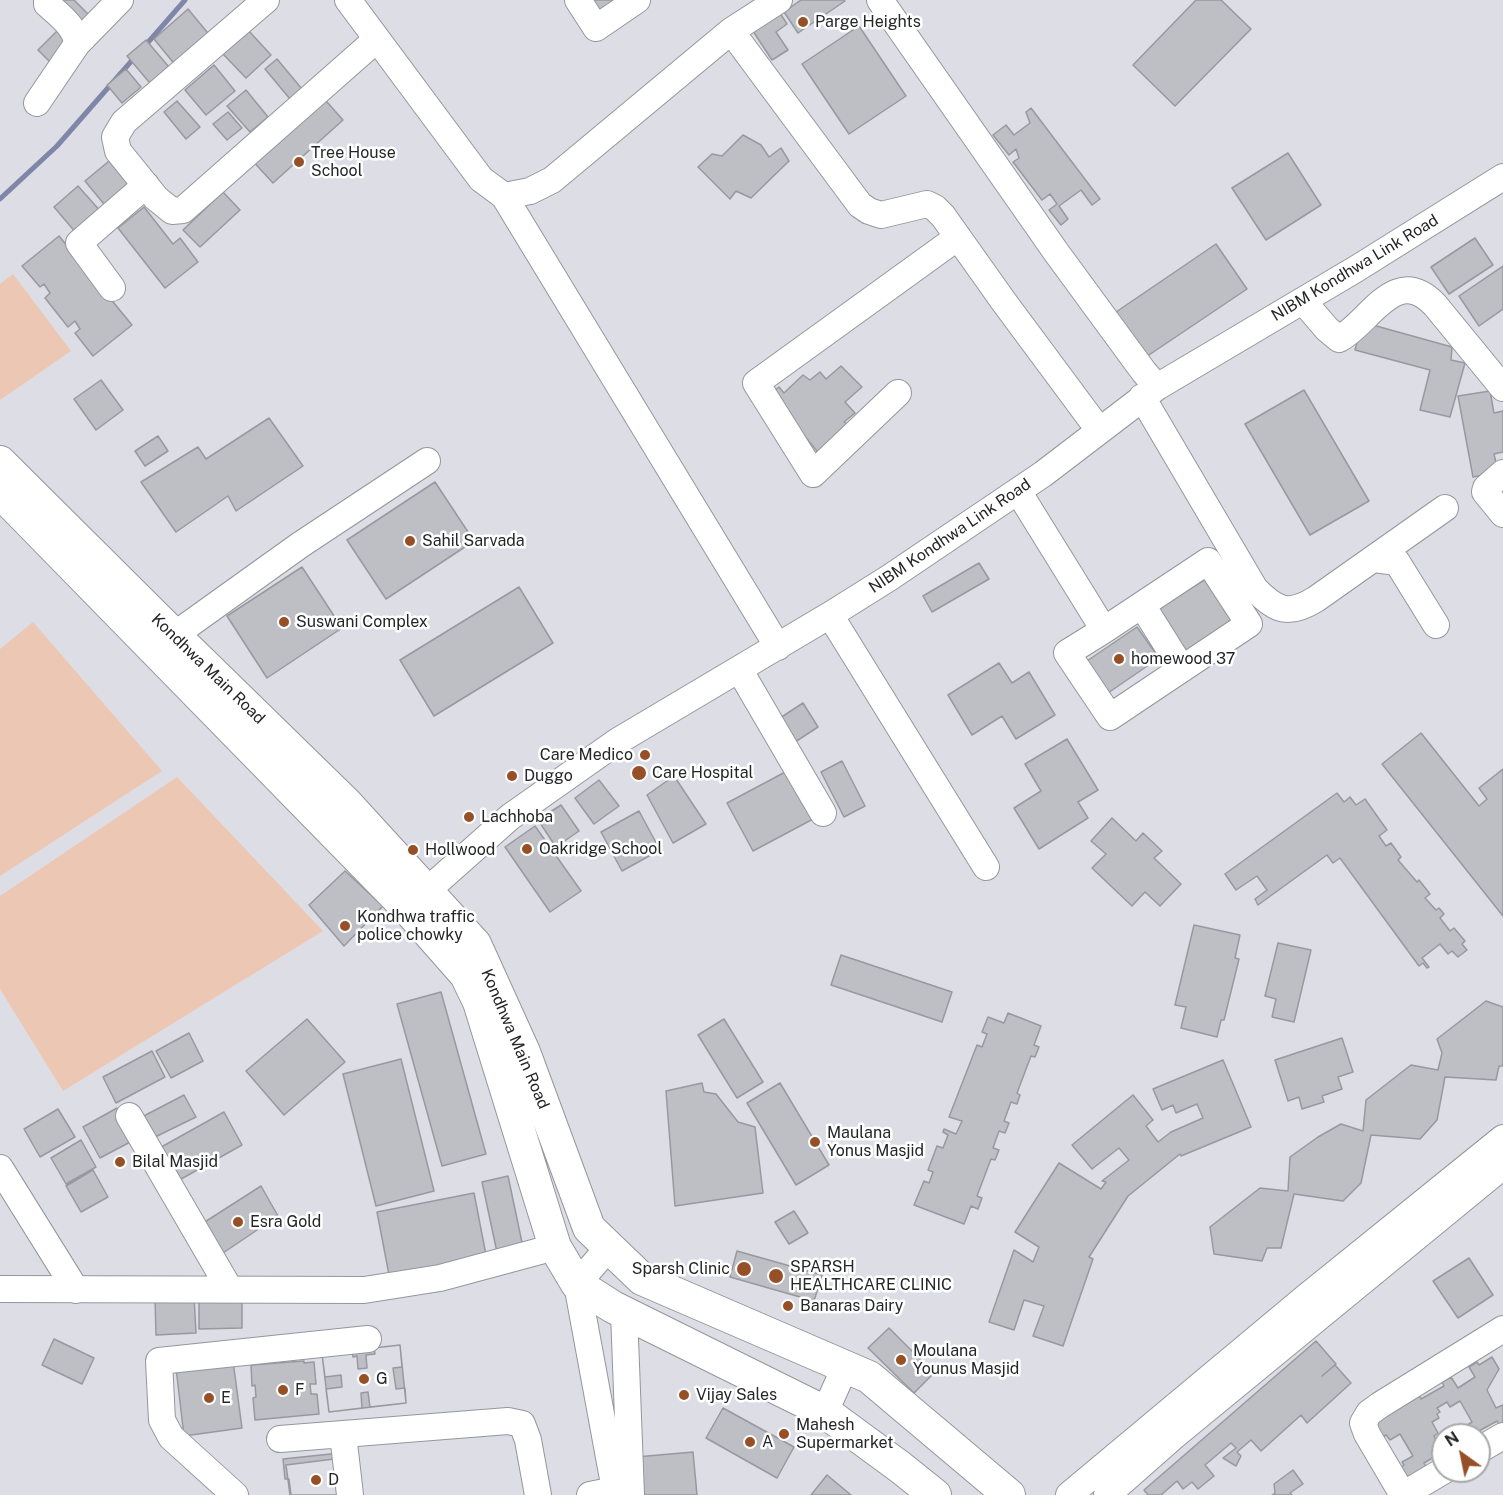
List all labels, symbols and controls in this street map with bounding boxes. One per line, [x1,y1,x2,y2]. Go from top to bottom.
place label: Parge Heights [815,12,921,32]
marker: Parge Heights [796,15,810,29]
place label: Tree House School [311,143,396,181]
marker: Tree House School [292,155,306,169]
street label: NIBM Kondhwa Link Road [1268,211,1442,325]
street label: NIBM Kondhwa Link Road [865,475,1035,597]
place label: Sahil Sarvada [422,531,525,551]
marker: Sahil Sarvada [403,534,417,548]
street label: Kondhwa Main Road [147,610,269,728]
place label: Suswani Complex [296,612,428,632]
marker: Suswani Complex [277,615,291,629]
place label: homewood 37 [1131,649,1235,669]
marker: homewood 37 [1112,652,1126,666]
place label: Care Medico [540,745,633,765]
marker: Care Medico [638,748,652,762]
place label: Care Hospital [652,763,753,783]
marker: Care Hospital [630,764,648,782]
place label: Duggo [524,766,573,786]
marker: Duggo [505,769,519,783]
place label: Lachhoba [481,807,553,827]
marker: Lachhoba [462,810,476,824]
place label: Oakridge School [539,839,662,859]
place label: Hollwood [425,840,495,860]
marker: Oakridge School [520,842,534,856]
marker: Hollwood [406,843,420,857]
place label: Kondhwa traffic police chowky [357,907,475,945]
marker: Kondhwa traffic police chowky [338,919,352,933]
street label: Kondhwa Main Road [477,966,553,1112]
place label: Maulana Yonus Masjid [827,1123,924,1161]
marker: Maulana Yonus Masjid [808,1135,822,1149]
place label: Bilal Masjid [132,1152,218,1172]
marker: Bilal Masjid [113,1155,127,1169]
place label: Esra Gold [250,1212,321,1232]
marker: Esra Gold [231,1215,245,1229]
place label: SPARSH HEALTHCARE CLINIC [790,1257,952,1295]
place label: Sparsh Clinic [632,1259,730,1279]
marker: Sparsh Clinic [735,1260,753,1278]
marker: SPARSH HEALTHCARE CLINIC [767,1267,785,1285]
place label: Banaras Dairy [800,1296,903,1316]
marker: Banaras Dairy [781,1299,795,1313]
place label: Moulana Younus Masjid [913,1341,1019,1379]
marker: Moulana Younus Masjid [894,1353,908,1367]
place label: G [376,1369,388,1389]
marker: G [357,1372,371,1386]
place label: F [295,1380,305,1400]
marker: F [276,1383,290,1397]
place label: Vijay Sales [696,1385,777,1405]
place label: E [221,1388,231,1408]
marker: Vijay Sales [677,1388,691,1402]
marker: E [202,1391,216,1405]
place label: Mahesh Supermarket [796,1415,893,1453]
north arrow [1431,1423,1491,1483]
marker: Mahesh Supermarket [777,1427,791,1441]
text: N [1442,1428,1462,1451]
place label: A [762,1432,773,1452]
marker: A [743,1435,757,1449]
place label: D [328,1470,339,1490]
marker: D [309,1473,323,1487]

